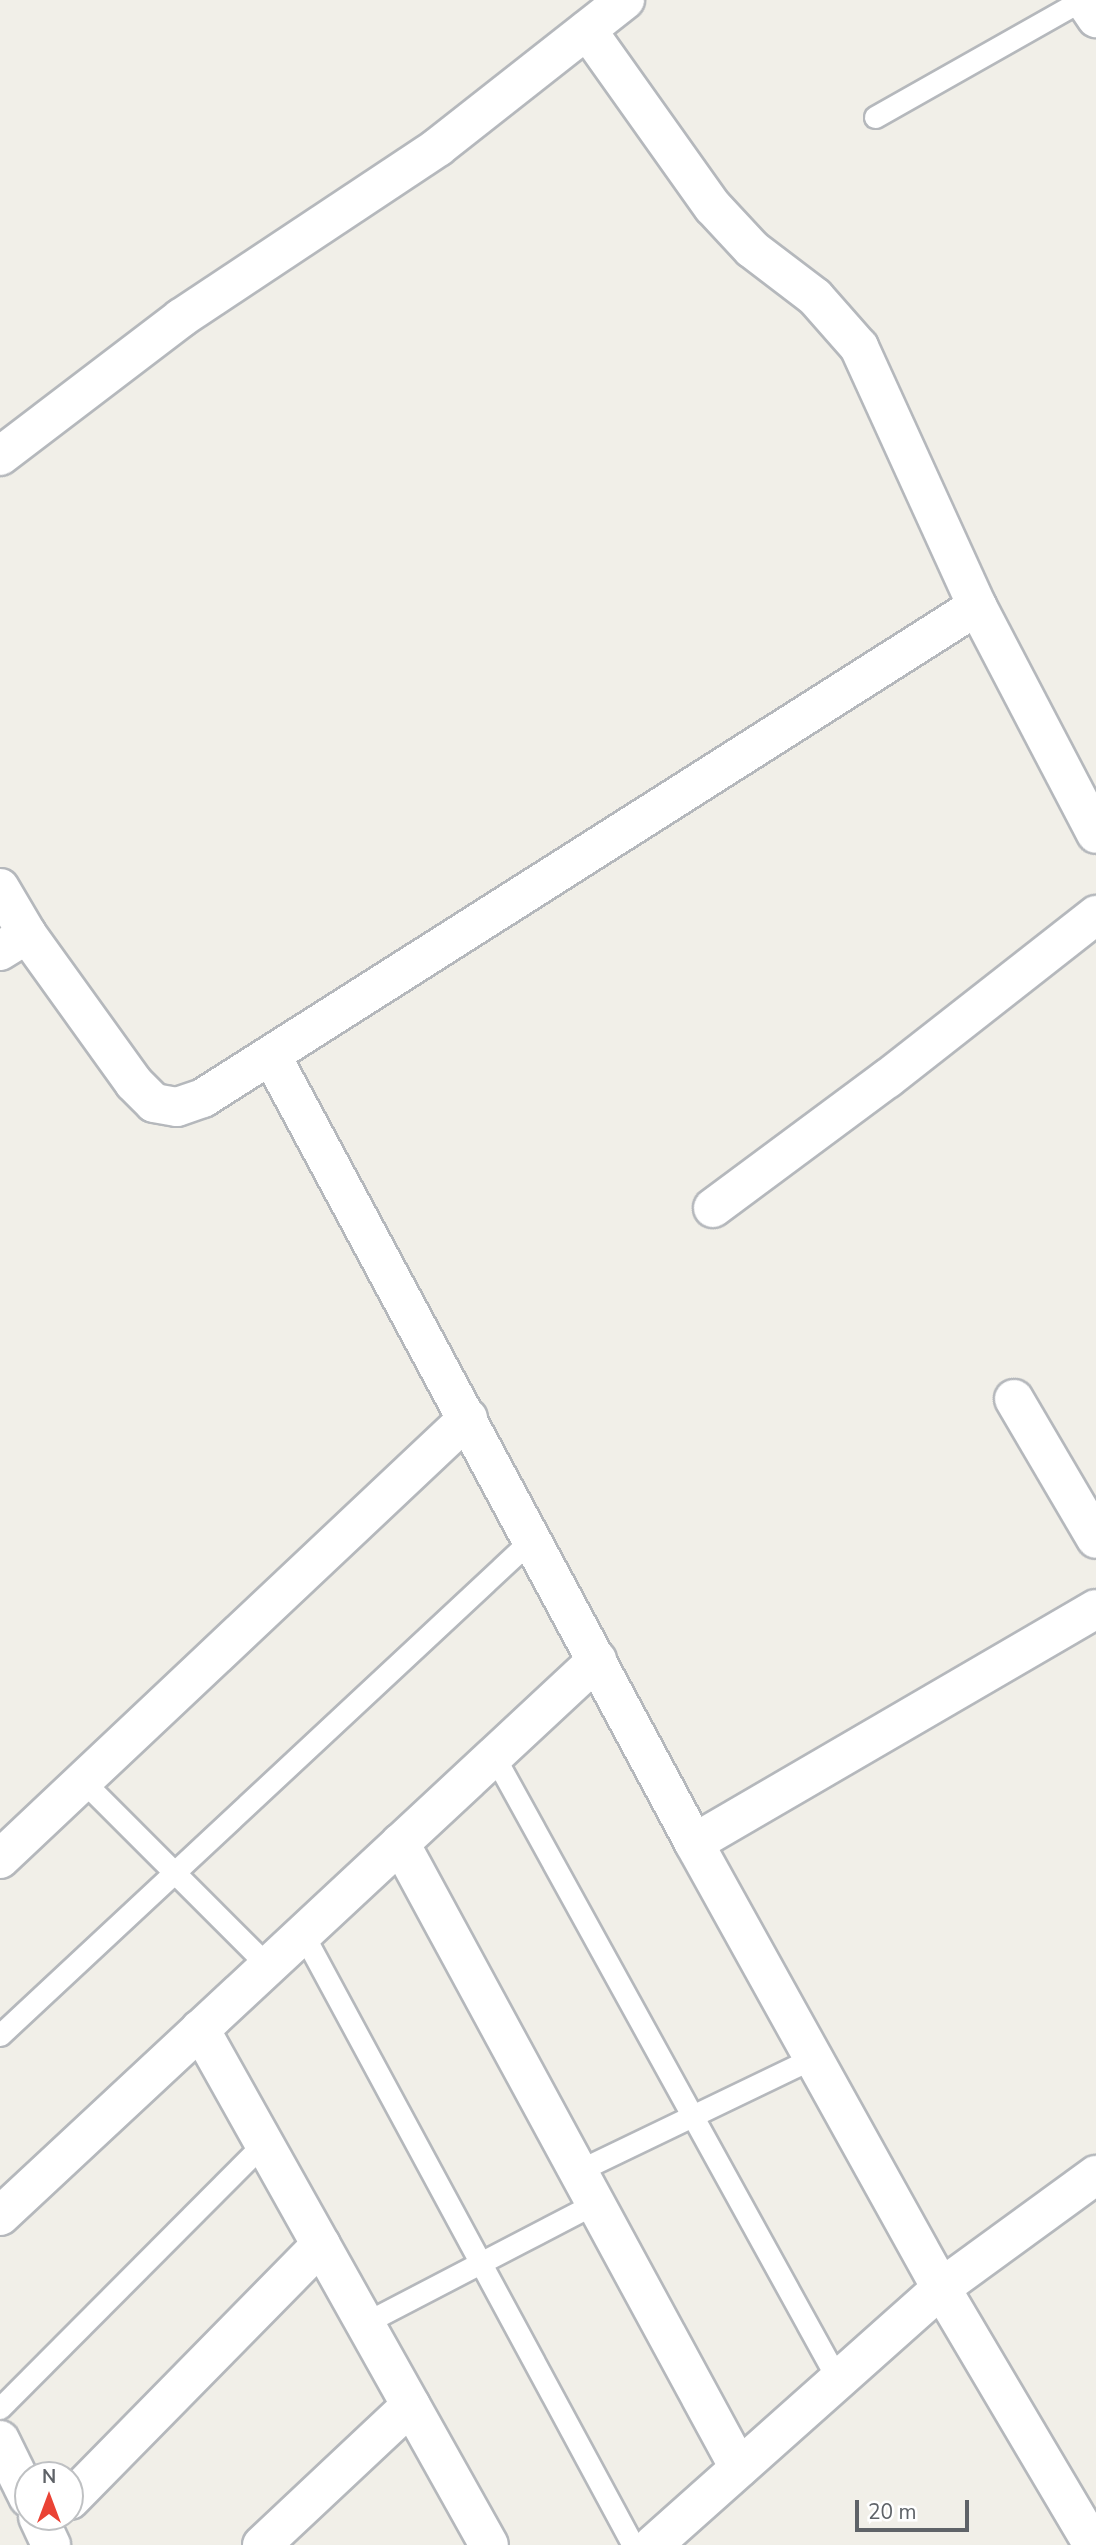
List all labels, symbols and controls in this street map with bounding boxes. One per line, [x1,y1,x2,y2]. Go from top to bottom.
north arrow [14,2461,84,2531]
text: N [42,2464,56,2490]
scale bar [858,2486,972,2530]
text: 20 m [868,2498,917,2526]

